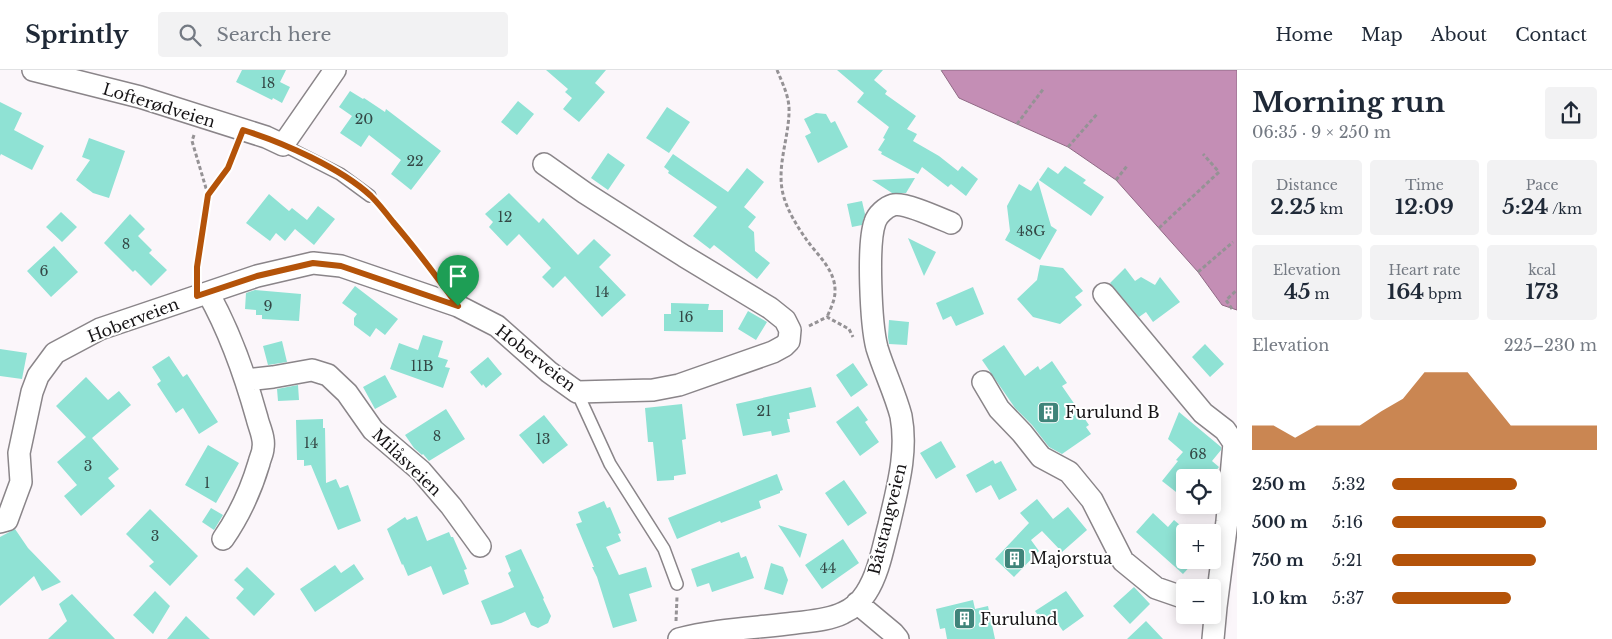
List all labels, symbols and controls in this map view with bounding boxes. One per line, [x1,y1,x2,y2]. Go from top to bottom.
search box [158,12,508,57]
text: Sprintly [25,20,128,49]
icon: search [176,21,204,49]
text: Search here [216,23,331,46]
text: Home [1275,24,1333,46]
text: Map [1361,24,1403,46]
text: About [1431,24,1487,46]
text: Contact [1515,24,1587,46]
house number: 18 [261,74,275,92]
street label: Lofterødveien [100,78,218,132]
text: Morning run [1252,85,1445,120]
button: share [1545,87,1597,139]
house number: 20 [355,110,373,128]
text: 06:35 · 9 × 250 m [1252,122,1391,142]
house number: 22 [406,152,424,170]
text: Distance [1276,176,1338,194]
text: Time [1405,176,1444,194]
text: Pace [1526,176,1559,194]
text: 2.25 [1270,194,1316,220]
text: 12:09 [1395,194,1454,220]
text: 5:24 [1502,194,1548,220]
text: km [1316,200,1343,218]
text: /km [1548,200,1582,218]
house number: 12 [498,208,512,226]
house number: 48G [1017,222,1045,240]
house number: 8 [122,235,130,253]
pin [437,255,479,306]
text: Elevation [1273,261,1341,279]
text: Heart rate [1388,261,1461,279]
text: kcal [1528,261,1556,279]
house number: 6 [39,262,49,280]
icon: arrive [444,262,472,290]
text: 45 [1284,279,1311,305]
text: 164 [1387,279,1424,305]
text: 173 [1525,279,1559,305]
house number: 14 [595,283,609,301]
text: m [1311,285,1330,303]
text: bpm [1424,285,1462,303]
street label: Hoberveien [84,293,182,347]
house number: 9 [263,297,273,315]
house number: 16 [678,308,694,326]
street label: Hoberveien [492,320,580,396]
text: Elevation [1252,335,1329,355]
text: 225–230 m [1504,335,1597,355]
house number: 11B [410,357,434,375]
building icon: Furulund B [1037,400,1061,424]
house number: 21 [757,402,771,420]
place label: Furulund B [1065,402,1159,422]
street label: Milåsveien [368,424,446,500]
house number: 8 [433,427,441,445]
house number: 13 [536,430,550,448]
house number: 14 [304,434,318,452]
house number: 68 [1189,445,1207,463]
house number: 3 [84,457,92,475]
street label: Båtstangveien [863,461,911,577]
map controls [1176,469,1221,624]
button: locate [1176,469,1221,514]
house number: 1 [204,474,210,492]
text: 250 m [1252,474,1306,494]
text: 5:32 [1332,474,1365,494]
text: 500 m [1252,512,1308,532]
text: 5:16 [1332,512,1363,532]
button: + [1176,524,1221,569]
house number: 3 [151,527,159,545]
building icon: Majorstua [1002,546,1026,570]
place label: Majorstua [1030,548,1112,568]
text: 750 m [1252,550,1304,570]
text: 5:21 [1332,550,1363,570]
house number: 44 [820,559,836,577]
button: − [1176,579,1221,624]
text: 1.0 km [1252,588,1307,608]
text: 5:37 [1332,588,1364,608]
building icon: Furulund [952,607,976,631]
place label: Furulund [980,609,1058,629]

